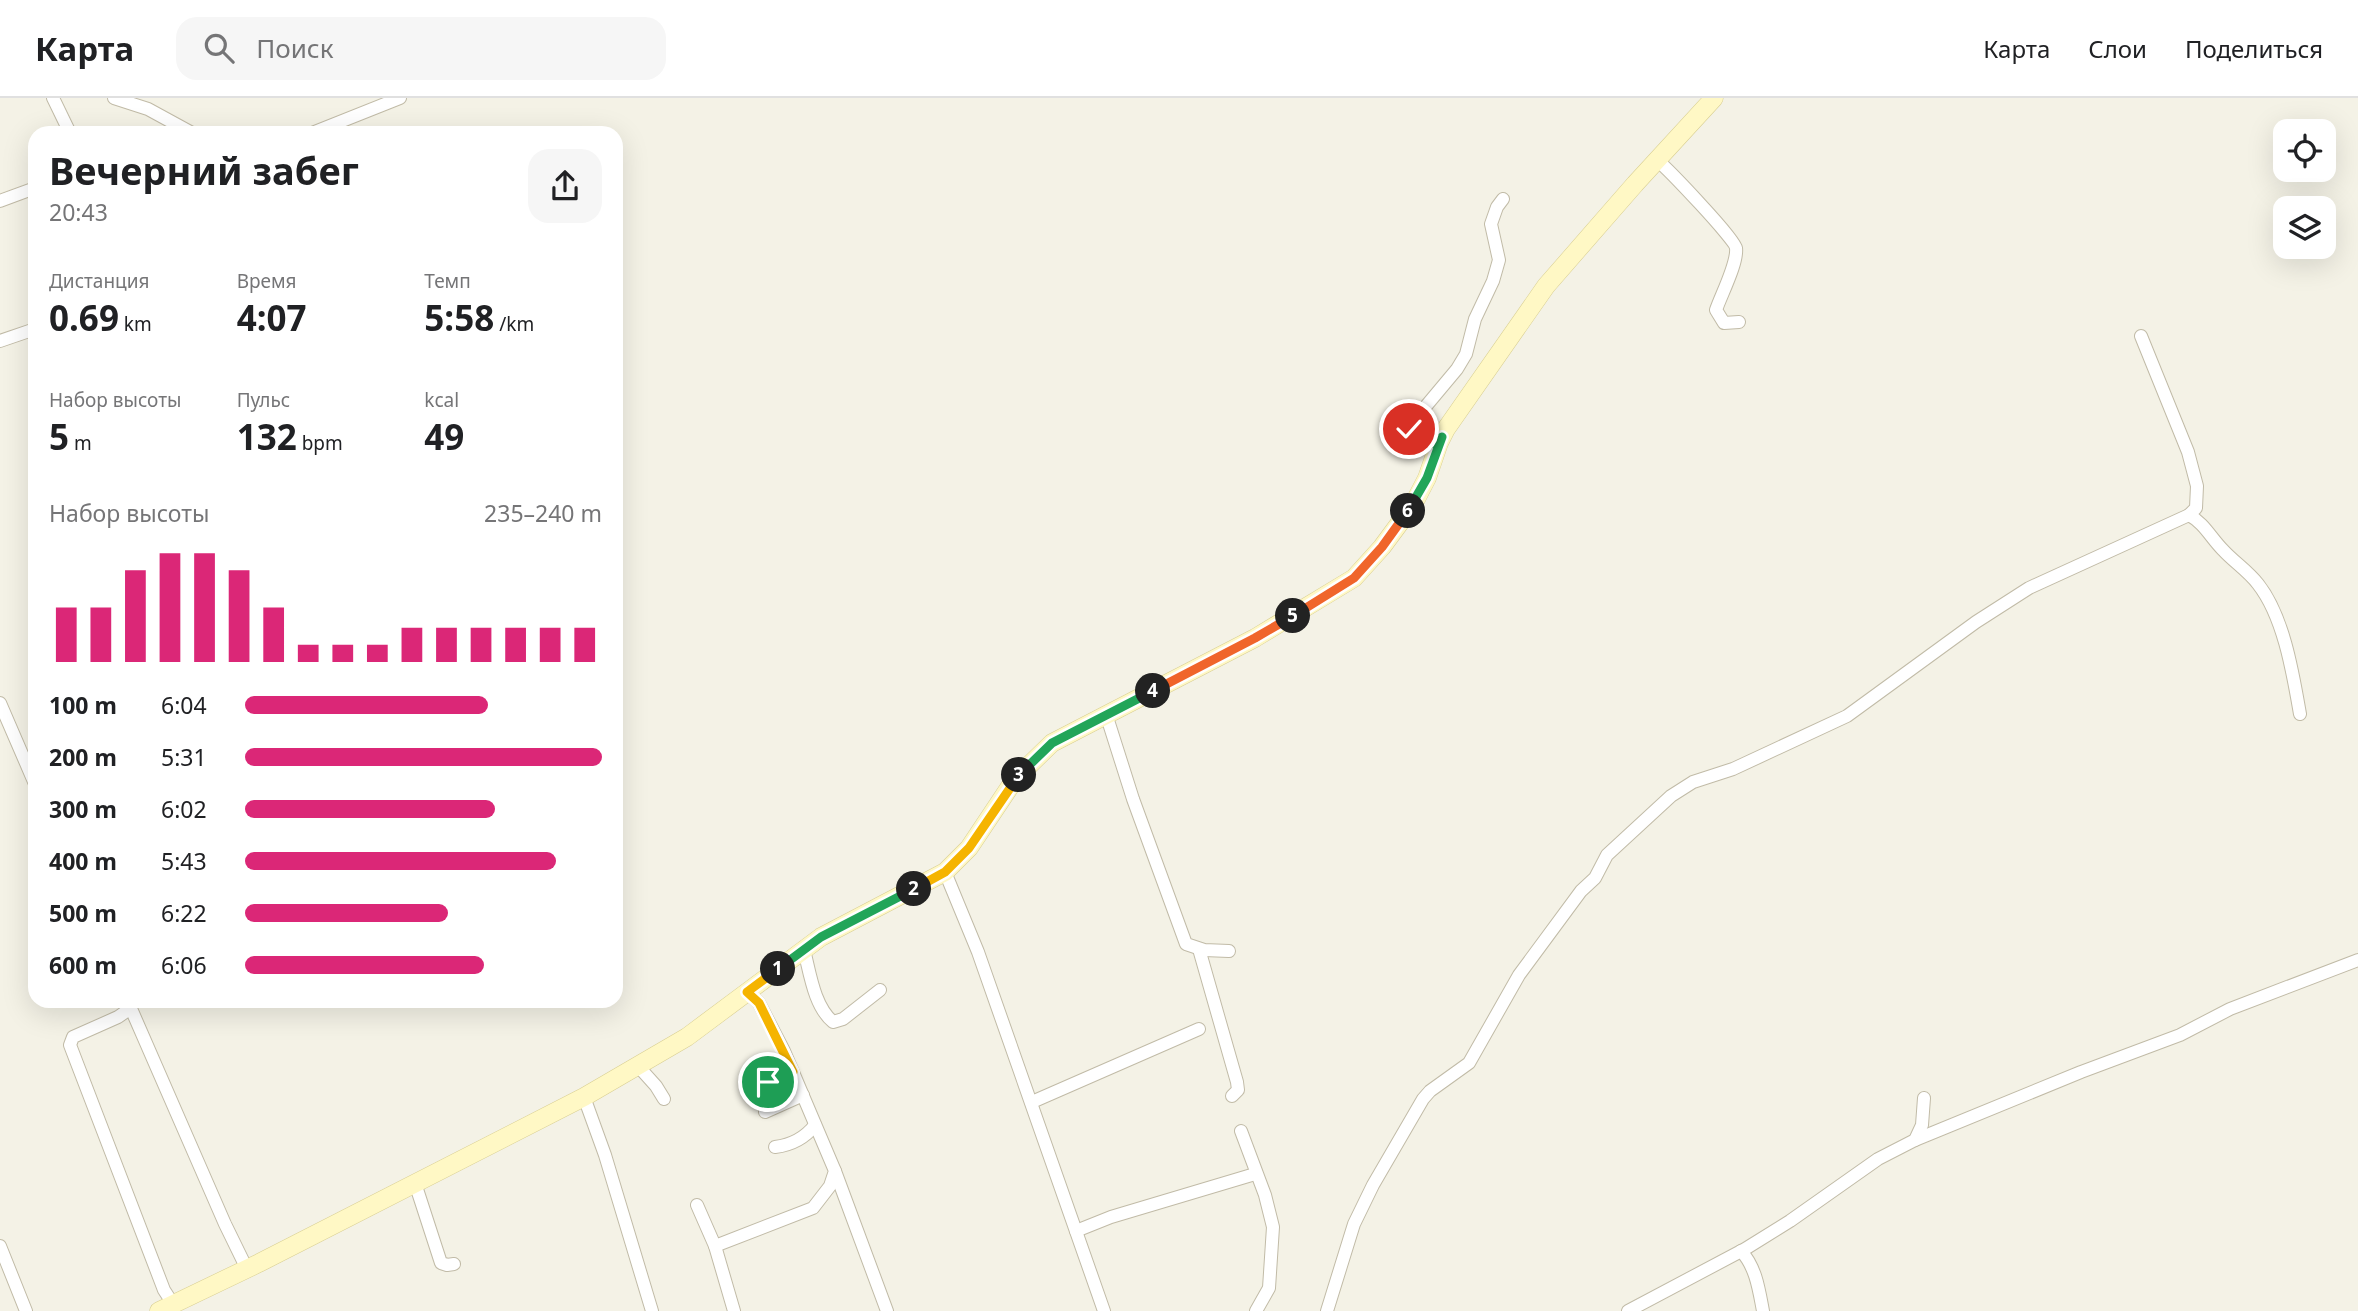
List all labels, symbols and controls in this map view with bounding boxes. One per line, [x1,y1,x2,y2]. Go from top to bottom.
search box [176,17,666,80]
text: Карта [35,26,134,71]
icon: search [200,29,238,67]
text: Поиск [256,30,333,66]
text: Карта [1983,32,2050,65]
text: Слои [2088,32,2147,65]
text: Поделиться [2185,32,2323,65]
map controls [2273,119,2336,259]
button: locate [2273,119,2336,182]
text: Вечерний забег [49,144,359,196]
button: share [528,149,602,223]
text: 20:43 [49,196,108,228]
button: layers [2273,196,2336,259]
text: Дистанция [49,268,149,294]
text: Время [237,268,297,294]
text: Темп [424,268,471,294]
text: 0.69 [49,294,119,341]
text: 4:07 [237,294,307,341]
text: 5:58 [424,294,494,341]
text: km [119,311,152,337]
text: /km [494,311,534,337]
text: Набор высоты [49,387,181,413]
text: Пульс [237,387,290,413]
text: kcal [424,387,459,413]
pin [1379,399,1439,459]
icon: check [1390,410,1428,448]
text: 5 [49,413,69,460]
text: 132 [237,413,297,460]
text: 49 [424,413,464,460]
text: m [69,430,92,456]
text: bpm [297,430,343,456]
pin: 6 [1390,494,1426,528]
text: Набор высоты [49,497,209,529]
text: 235–240 m [484,497,602,529]
text: 6 [1402,497,1413,523]
pin: 5 [1276,598,1310,634]
text: 5 [1287,602,1298,628]
pin: 4 [1136,674,1170,708]
text: 4 [1147,677,1158,703]
text: 100 m [49,689,117,721]
text: 6:04 [161,689,207,721]
text: 200 m [49,741,117,773]
text: 5:31 [161,741,207,773]
pin: 3 [1002,758,1036,792]
text: 3 [1013,761,1024,787]
text: 300 m [49,793,117,825]
text: 6:02 [161,793,207,825]
text: 400 m [49,845,117,877]
text: 5:43 [161,845,207,877]
pin: 2 [897,872,932,906]
text: 2 [908,875,919,901]
text: 500 m [49,897,117,929]
text: 6:22 [161,897,207,929]
text: 600 m [49,949,117,981]
text: 6:06 [161,949,207,981]
pin: 1 [760,952,796,986]
text: 1 [772,955,783,981]
pin [738,1052,798,1112]
icon: arrive [749,1063,787,1101]

